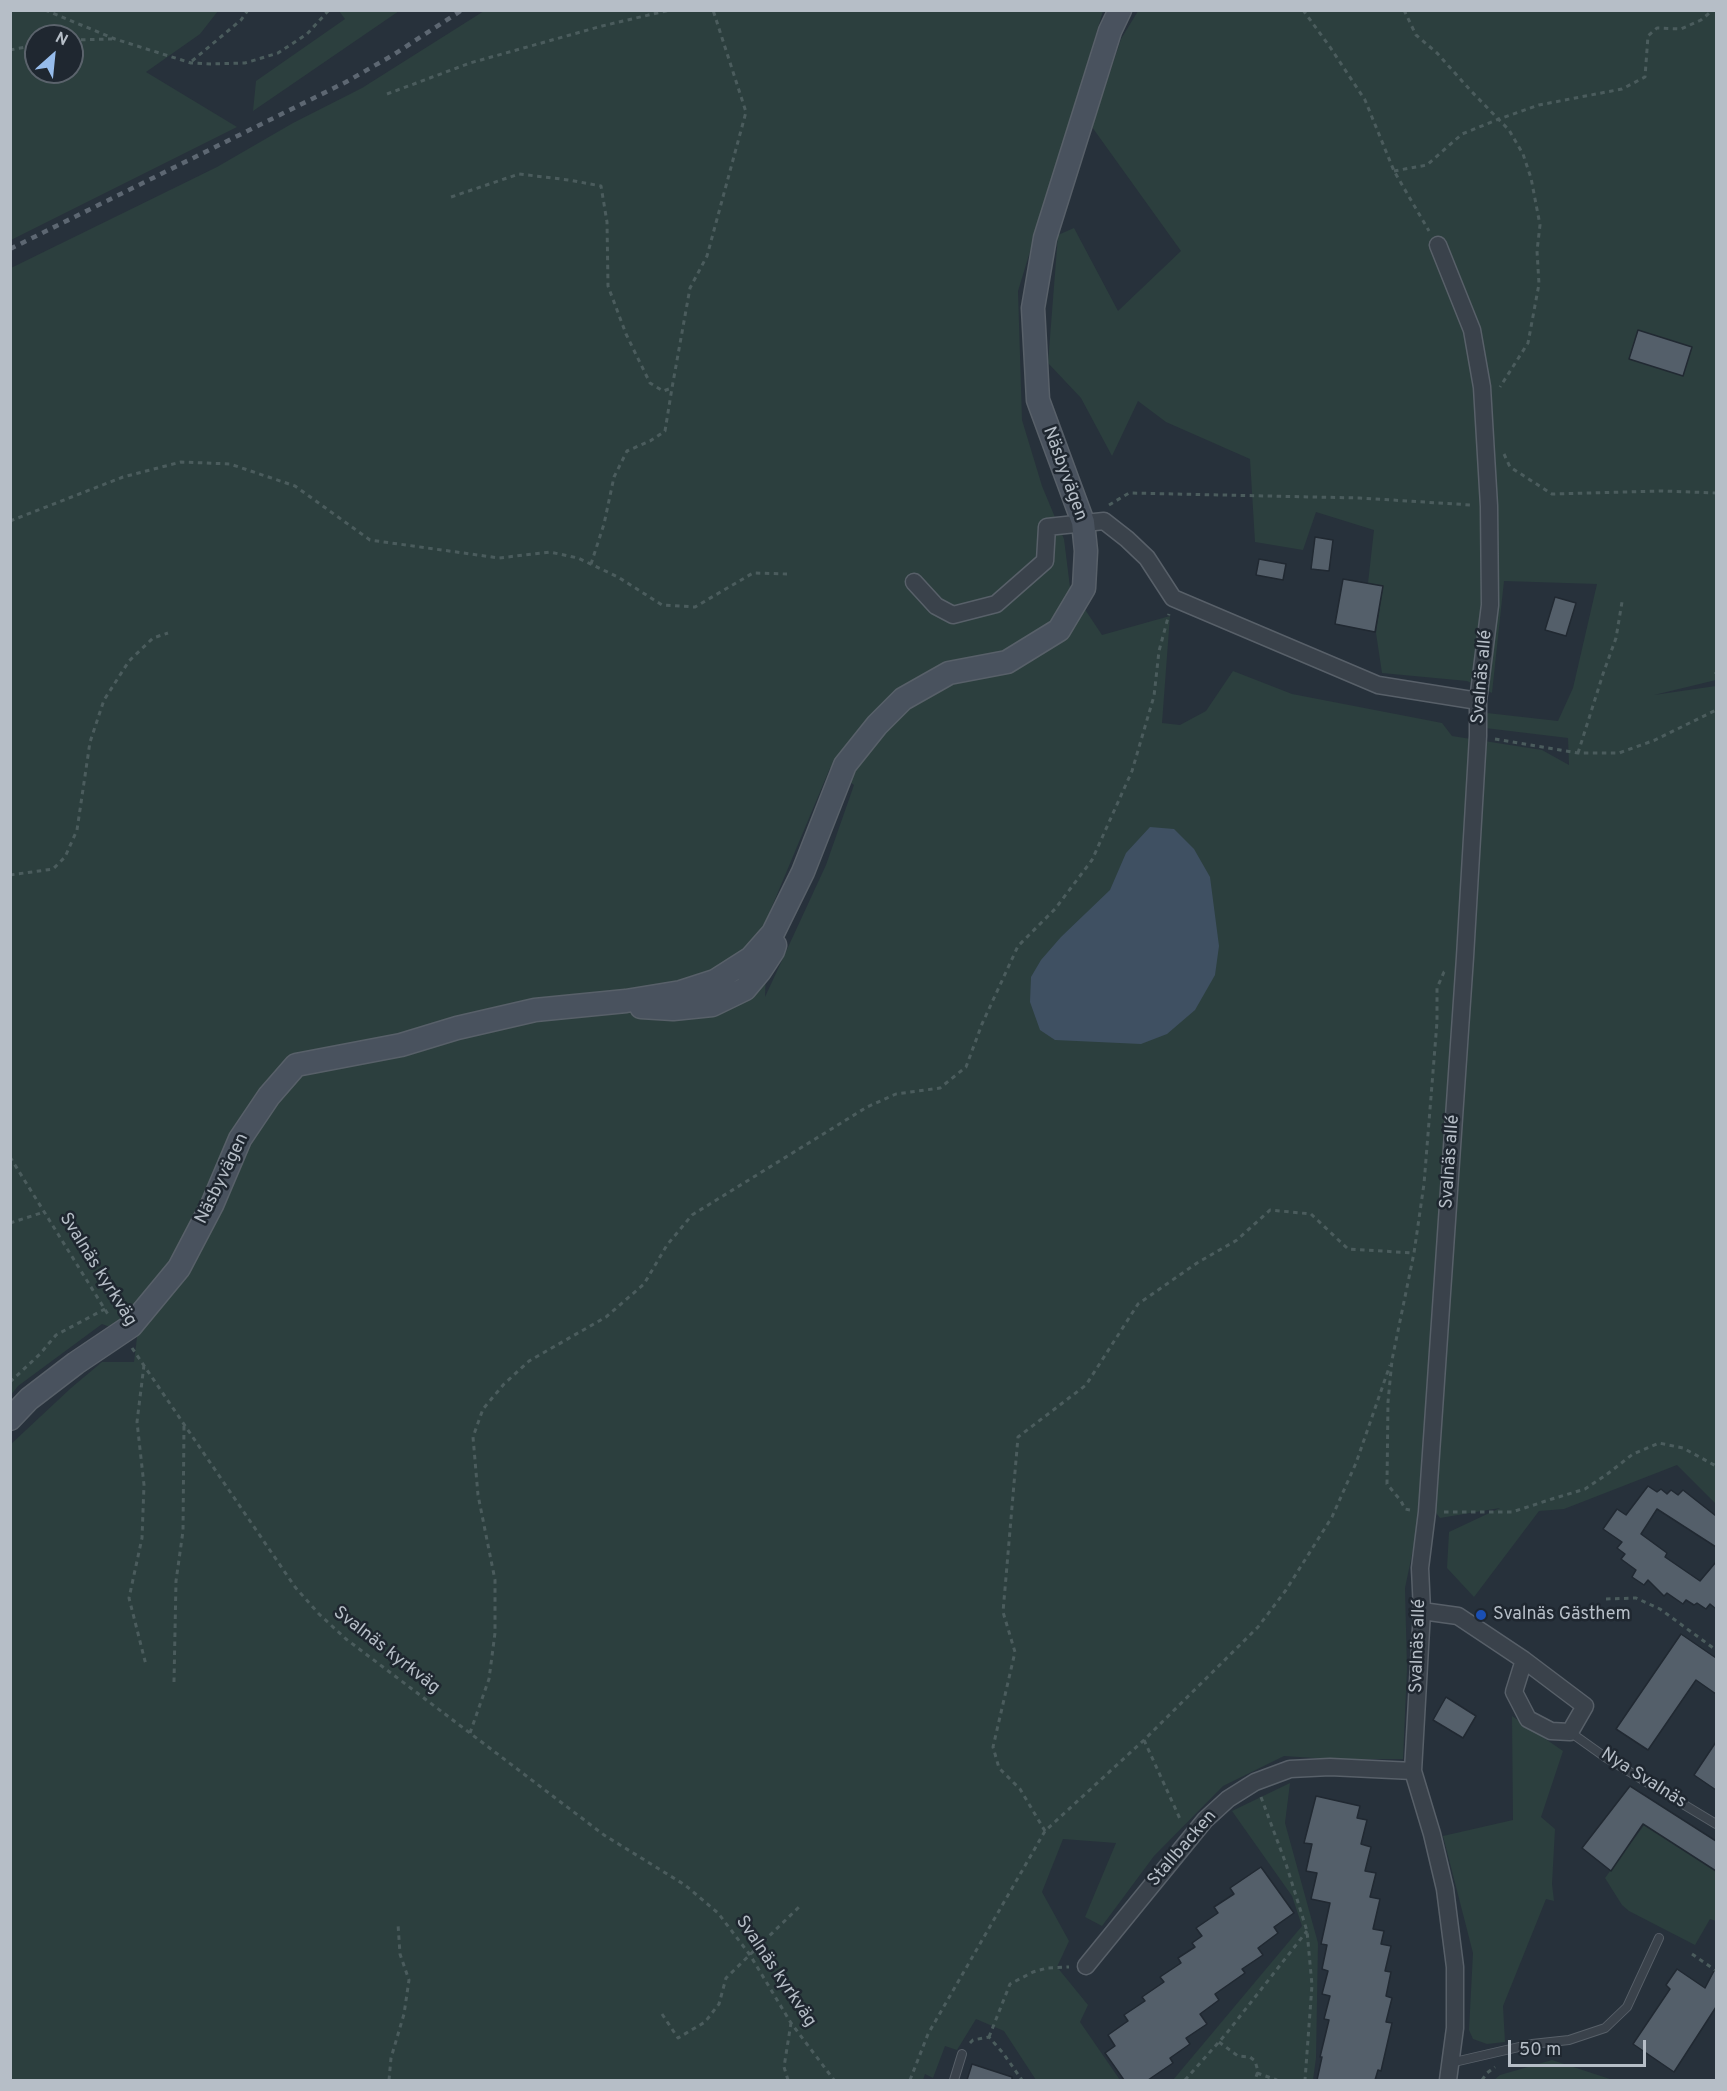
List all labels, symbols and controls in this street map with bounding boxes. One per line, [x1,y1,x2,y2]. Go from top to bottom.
north arrow [24,24,84,84]
text: N [52,28,71,51]
street label: Näsbyvägen [1037,424,1091,524]
street label: Svalnäs allé [1468,629,1498,725]
street label: Svalnäs allé [1437,1114,1465,1210]
street label: Näsbyvägen [192,1130,254,1228]
street label: Svalnäs kyrkväg [54,1209,140,1331]
street label: Svalnäs allé [1407,1598,1431,1694]
street label: Svalnäs kyrkväg [328,1603,444,1699]
place label: Svalnäs Gästhem [1493,1604,1631,1626]
marker: Svalnäs Gästhem [1474,1608,1488,1622]
street label: Nya Svalnäs [1596,1744,1690,1814]
street label: Stallbacken [1144,1806,1222,1892]
street label: Svalnäs kyrkväg [730,1912,820,2032]
scale bar [1511,2028,1649,2066]
text: 50 m [1519,2039,1561,2062]

